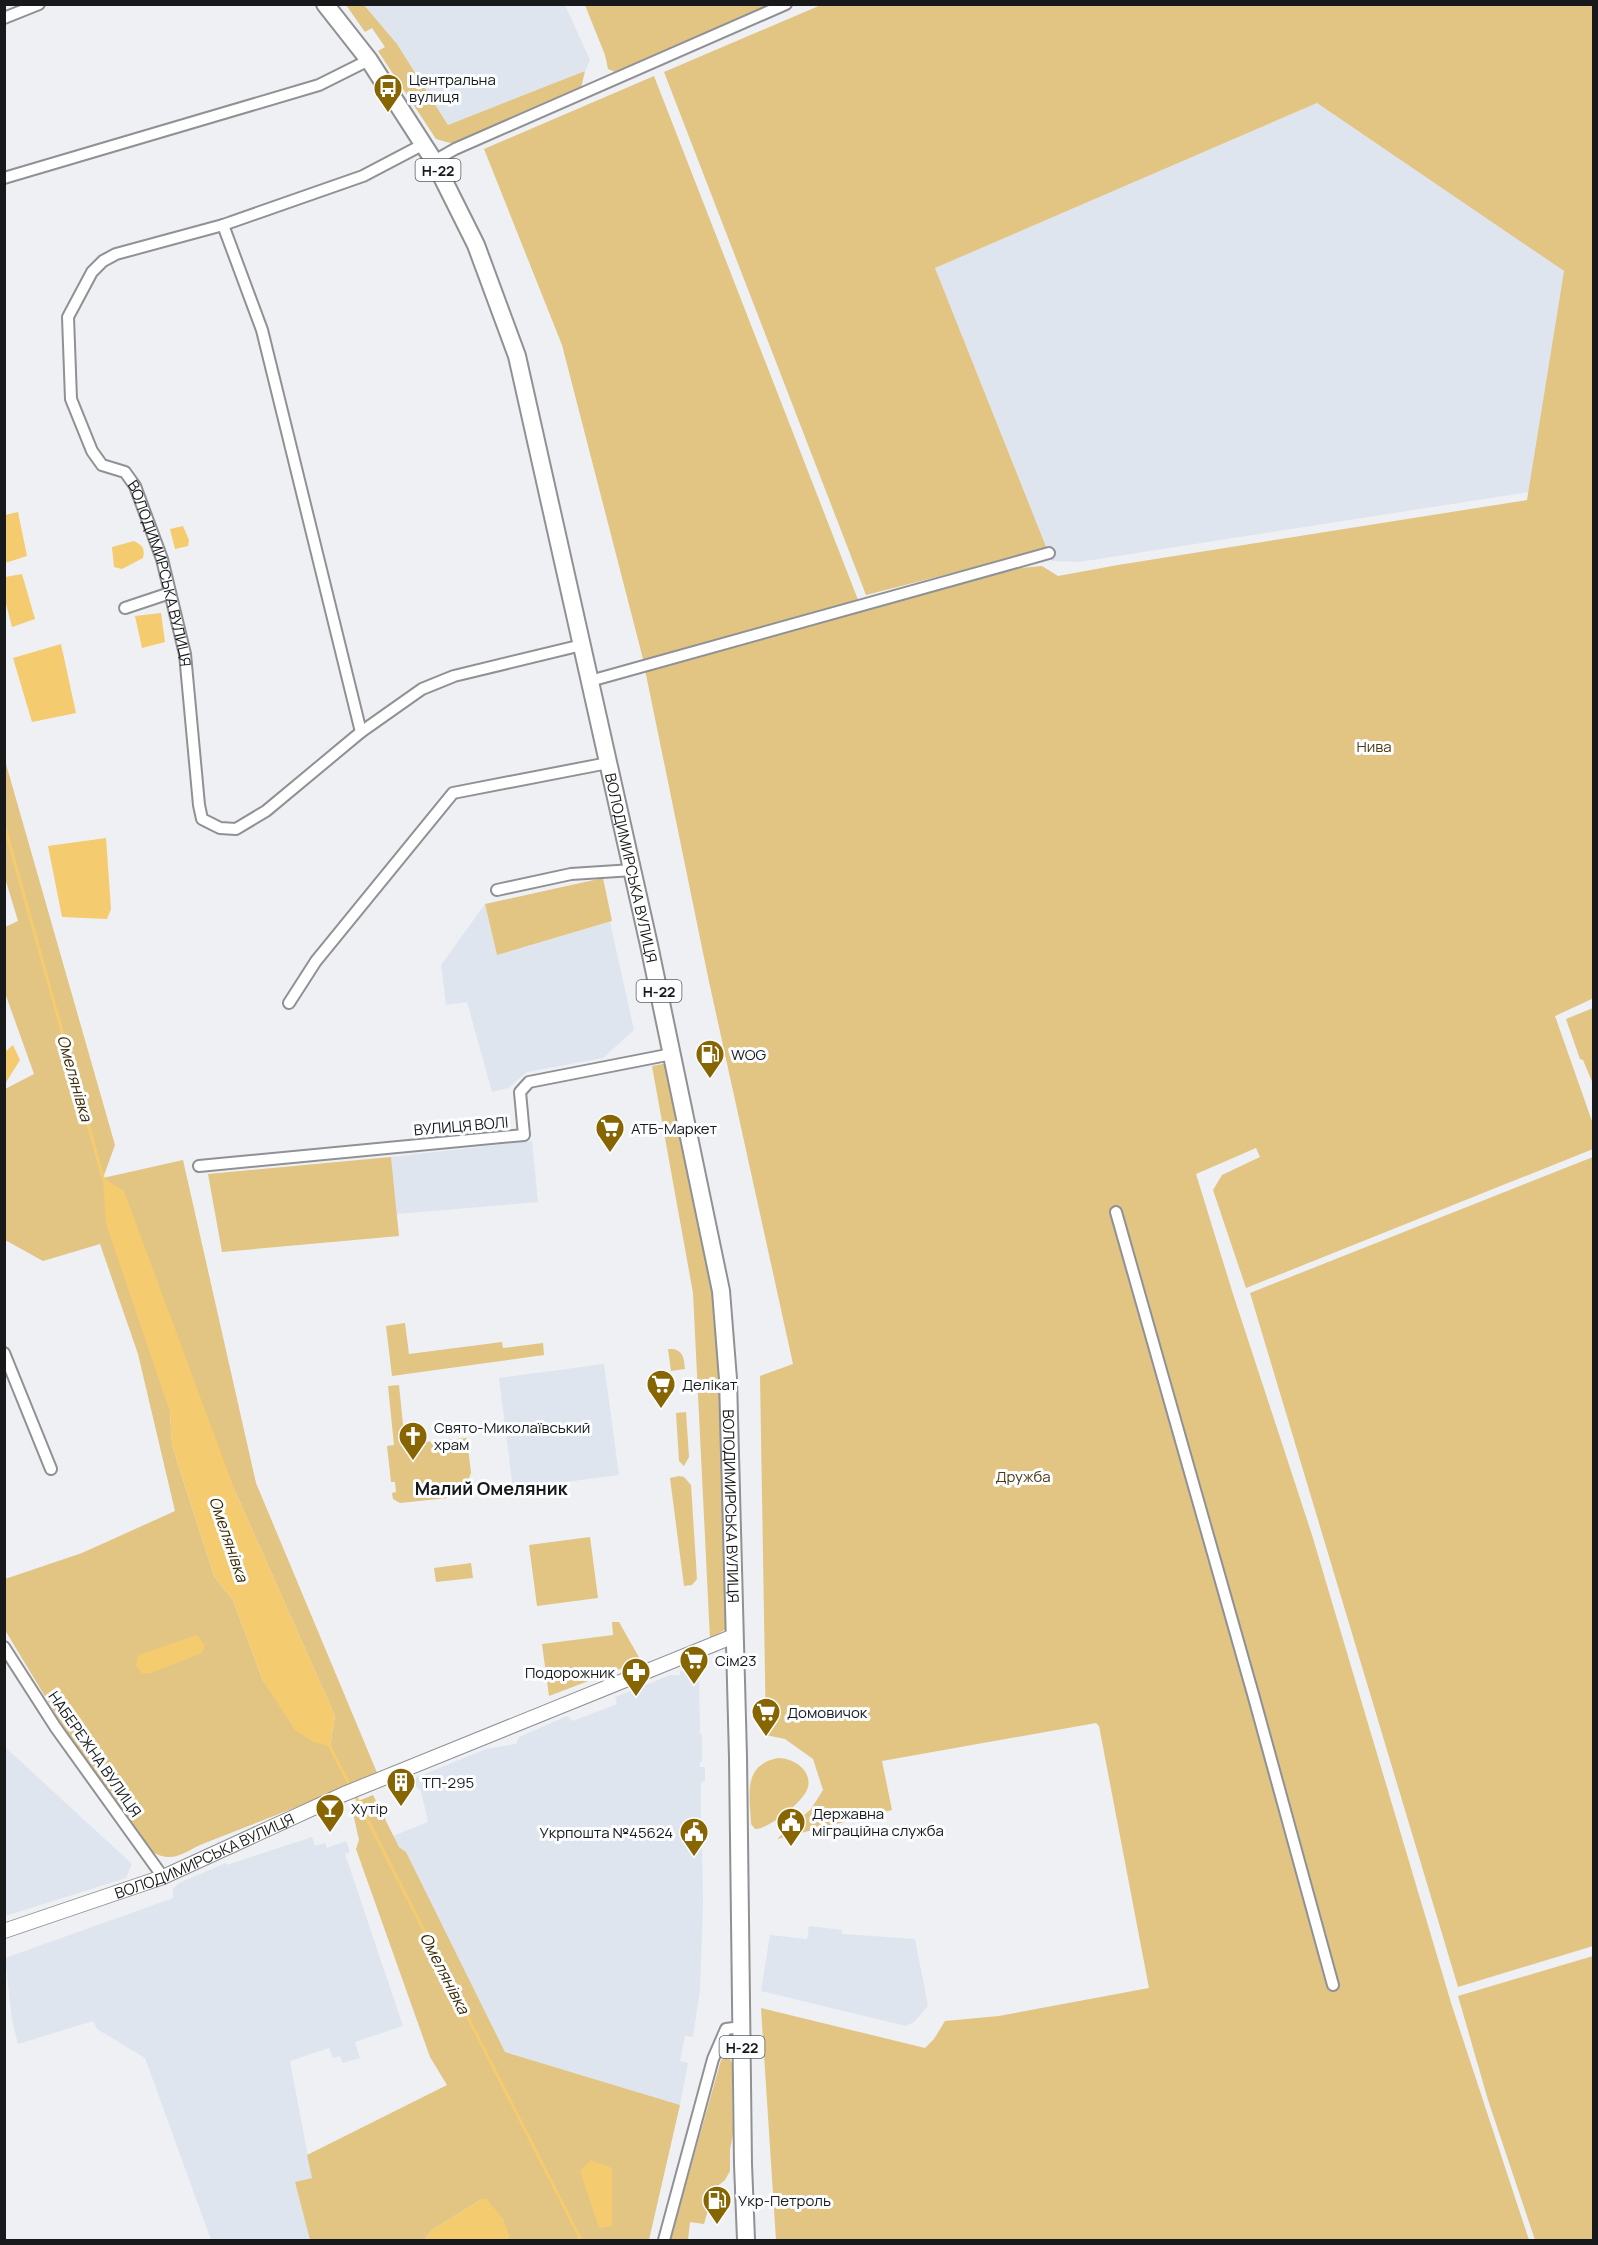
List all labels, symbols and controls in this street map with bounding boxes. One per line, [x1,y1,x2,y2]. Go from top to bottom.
place label: Центральна вулиця [409,69,496,107]
bus stop icon: Центральна вулиця [372,72,404,114]
road number: Н-22 [416,159,460,181]
street label: ВОЛОДИМИРСЬКА ВУЛИЦЯ [123,475,197,667]
park label: Нива [1356,736,1392,757]
street label: ВОЛОДИМИРСЬКА ВУЛИЦЯ [600,771,663,964]
road number: Н-22 [636,980,682,1002]
water label: Омелянівка [52,1032,98,1125]
fuel station icon: WOG [694,1038,726,1080]
place label: WOG [731,1044,767,1065]
street label: ВУЛИЦЯ ВОЛІ [413,1111,509,1141]
supermarket icon: АТБ-Маркет [594,1112,626,1154]
place label: АТБ-Маркет [631,1118,718,1139]
supermarket icon: Делікат [645,1368,677,1410]
place label: Делікат [682,1374,738,1395]
street label: ВОЛОДИМИРСЬКА ВУЛИЦЯ [718,1409,744,1603]
place label: Свято-Миколаївський храм [434,1417,590,1455]
church icon: Свято-Миколаївський храм [397,1420,429,1462]
park label: Дружба [995,1466,1051,1487]
district label: Малий Омеляник [415,1476,569,1500]
water label: Омелянівка [204,1494,254,1586]
supermarket icon: Сім23 [678,1644,710,1686]
place label: Сім23 [715,1650,756,1671]
pharmacy icon: Подорожник [620,1656,652,1698]
place label: Подорожник [525,1662,616,1683]
street label: НАБЕРЕЖНА ВУЛИЦЯ [44,1687,146,1821]
supermarket icon: Домовичок [750,1696,782,1738]
place label: Домовичок [787,1702,868,1723]
building icon: ТП-295 [385,1766,417,1808]
place label: ТП-295 [422,1772,474,1793]
bar icon: Хутір [314,1792,346,1834]
place label: Хутір [351,1798,388,1819]
place label: Державна міграційна служба [812,1803,944,1841]
public building icon: Державна міграційна служба [775,1806,807,1848]
street label: ВОЛОДИМИРСЬКА ВУЛИЦЯ [112,1808,297,1903]
public building icon: Укрпошта №45624 [678,1816,710,1858]
place label: Укрпошта №45624 [539,1822,673,1843]
water label: Омелянівка [415,1929,475,2018]
road number: Н-22 [720,2036,764,2058]
fuel station icon: Укр-Петроль [701,2184,733,2226]
place label: Укр-Петроль [738,2190,831,2211]

